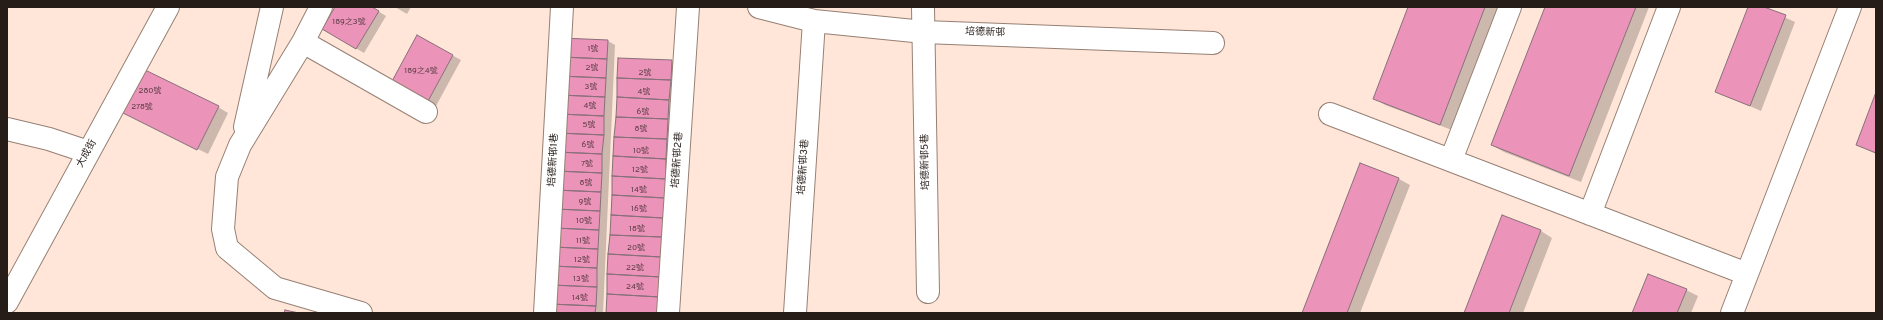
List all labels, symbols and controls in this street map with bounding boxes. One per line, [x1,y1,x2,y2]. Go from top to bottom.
house number: 189之3號 [332,17,366,27]
street label: 培德新邨 [965,26,1005,40]
house number: 1號 [588,44,598,54]
house number: 2號 [586,63,598,73]
house number: 189之4號 [404,66,438,76]
house number: 2號 [639,68,651,78]
house number: 3號 [585,82,597,92]
house number: 280號 [139,86,161,96]
house number: 4號 [638,87,650,97]
house number: 4號 [584,101,596,111]
house number: 278號 [131,102,153,112]
house number: 6號 [637,107,649,117]
house number: 5號 [583,120,595,130]
house number: 8號 [635,124,647,134]
street label: 培德新邨2巷 [670,132,686,188]
street label: 培德新邨1巷 [547,133,561,187]
street label: 培德新邨5巷 [920,134,932,190]
street label: 大成街 [74,138,100,170]
street label: 培德新邨3巷 [796,139,812,195]
house number: 6號 [582,140,594,150]
house number: 10號 [633,146,649,156]
house number: 7號 [581,159,593,169]
house number: 12號 [632,165,648,175]
house number: 8號 [580,178,592,188]
house number: 14號 [631,185,647,195]
house number: 9號 [579,197,591,207]
house number: 16號 [631,204,647,214]
house number: 10號 [576,216,592,226]
house number: 18號 [629,224,645,234]
house number: 11號 [576,236,590,246]
house number: 20號 [627,243,645,253]
house number: 12號 [574,255,590,265]
house number: 22號 [626,263,644,273]
house number: 13號 [573,274,589,284]
house number: 24號 [626,282,644,292]
house number: 14號 [572,293,588,303]

